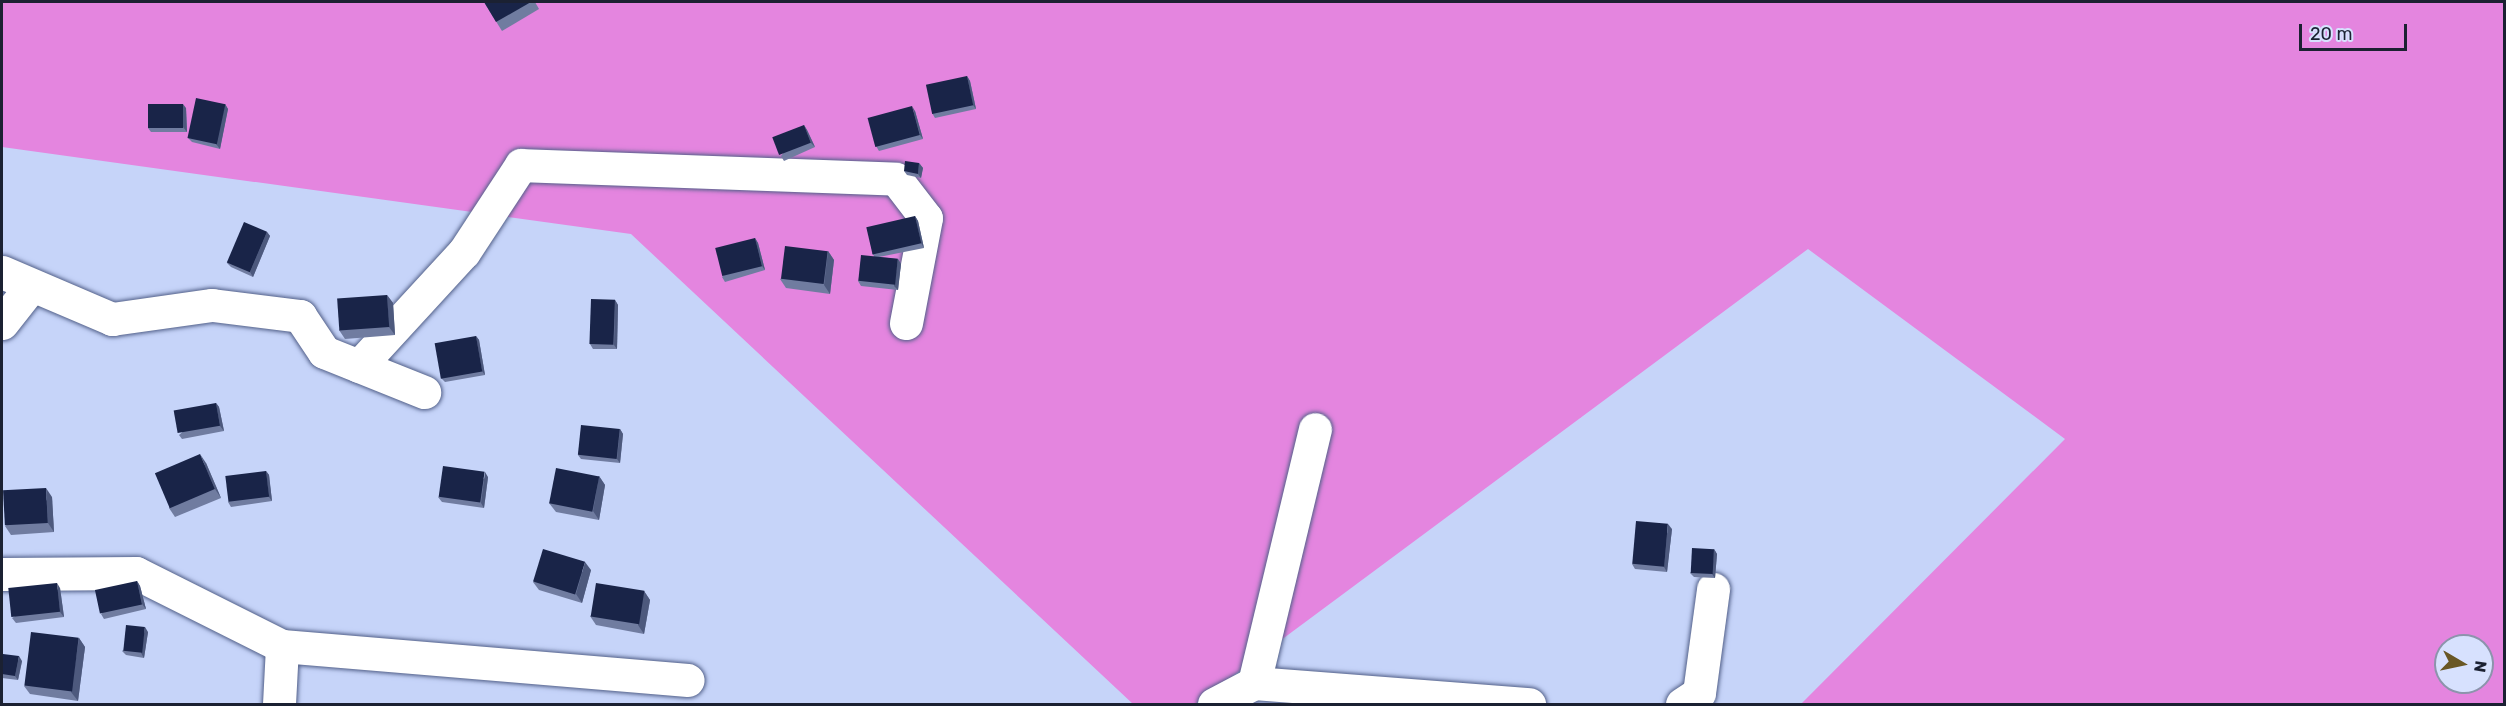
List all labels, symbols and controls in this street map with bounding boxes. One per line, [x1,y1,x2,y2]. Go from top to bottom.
scale bar [2302,12,2410,50]
text: 20 m [2310,23,2352,45]
north arrow [2434,634,2494,694]
text: N [2470,659,2491,674]

